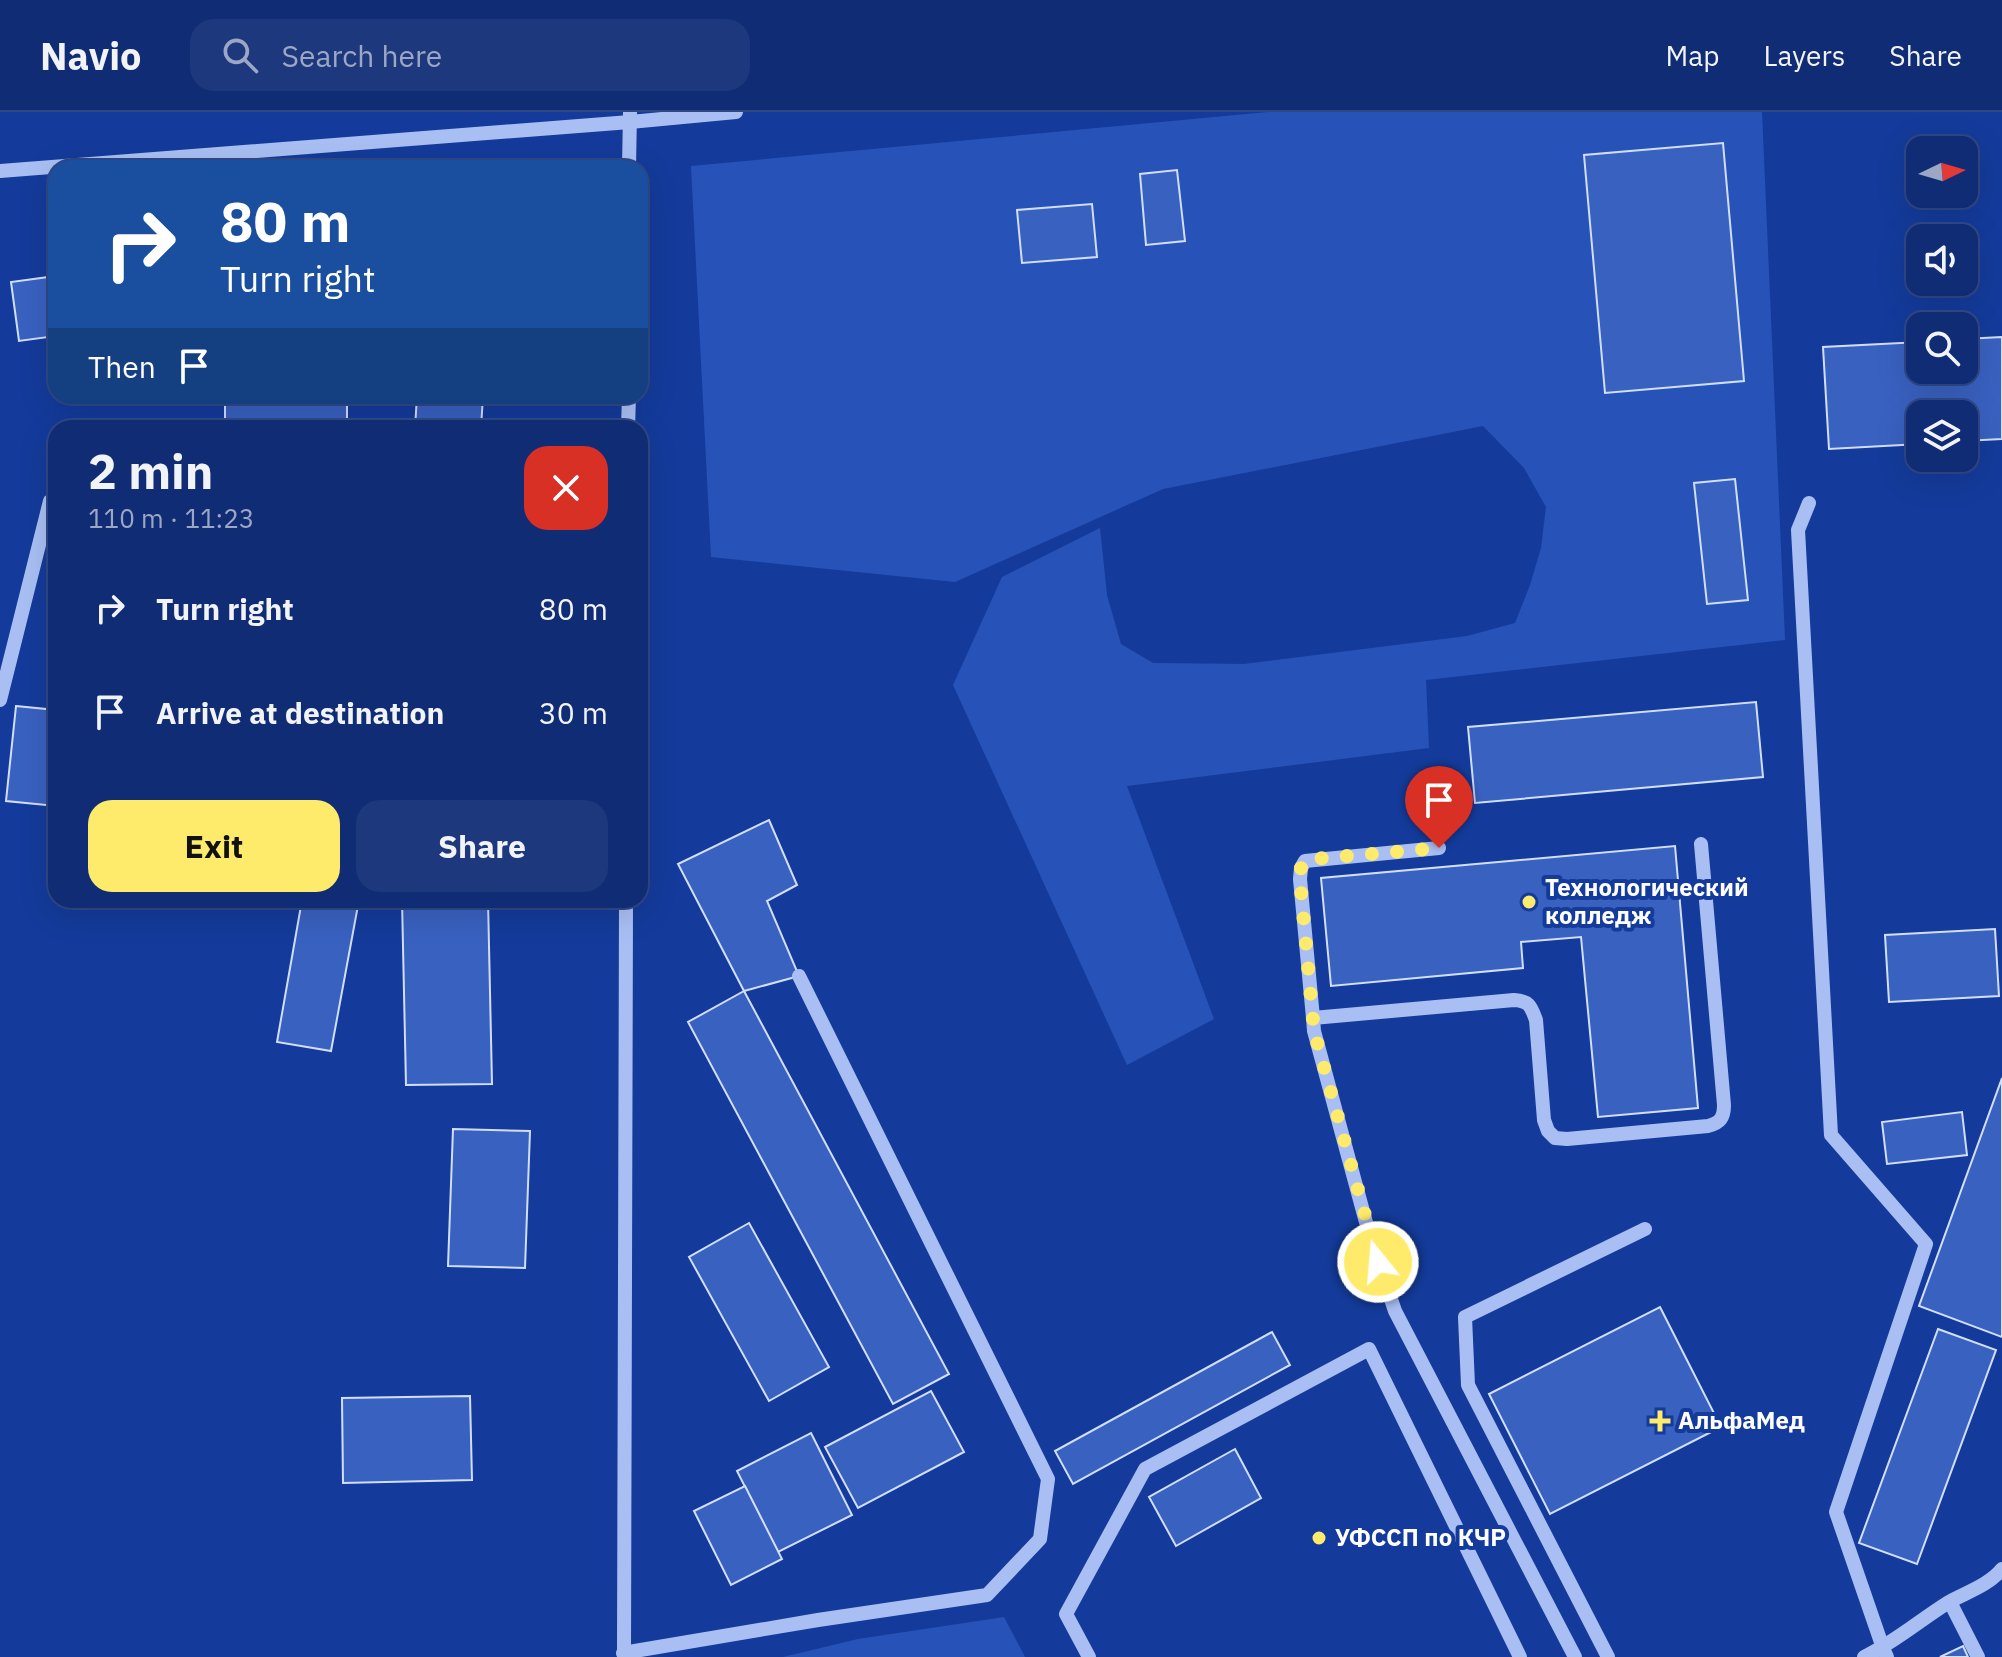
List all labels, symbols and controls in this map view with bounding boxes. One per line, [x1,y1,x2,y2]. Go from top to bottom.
search box [190,19,750,91]
text: Navio [40,31,142,80]
icon: search [218,33,262,77]
text: Search here [282,36,442,75]
text: Map [1665,37,1719,74]
text: Layers [1763,37,1845,74]
text: Share [1889,37,1962,74]
north arrow [1906,136,1978,208]
map controls [1906,136,1978,472]
text: 80 m [220,185,350,257]
icon: right [88,192,192,296]
button: sound [1906,224,1978,296]
text: Turn right [220,255,376,302]
button: search [1906,312,1978,384]
icon: arrive [172,344,216,388]
text: Then [88,347,156,386]
button: layers [1906,400,1978,472]
text: 2 min [88,440,213,502]
button: close [524,446,608,530]
text: 110 m · 11:23 [88,501,254,535]
icon: right [88,586,132,630]
text: Turn right [156,589,294,628]
text: 80 m [539,589,608,628]
icon: arrive [88,690,132,734]
text: Arrive at destination [156,693,444,732]
text: 30 m [539,693,608,732]
pin [1405,766,1473,848]
icon: arrive [1417,778,1461,822]
button: Exit [88,800,340,892]
button: Share [356,800,608,892]
place label: Технологический колледж [1545,871,1749,931]
marker: Технологический колледж [1520,893,1538,911]
position arrow [1336,1220,1420,1304]
place label: АльфаМед [1678,1404,1805,1436]
marker: АльфаМед [1649,1410,1671,1432]
place label: УФССП по КЧР [1335,1521,1506,1553]
marker: УФССП по КЧР [1310,1529,1328,1547]

